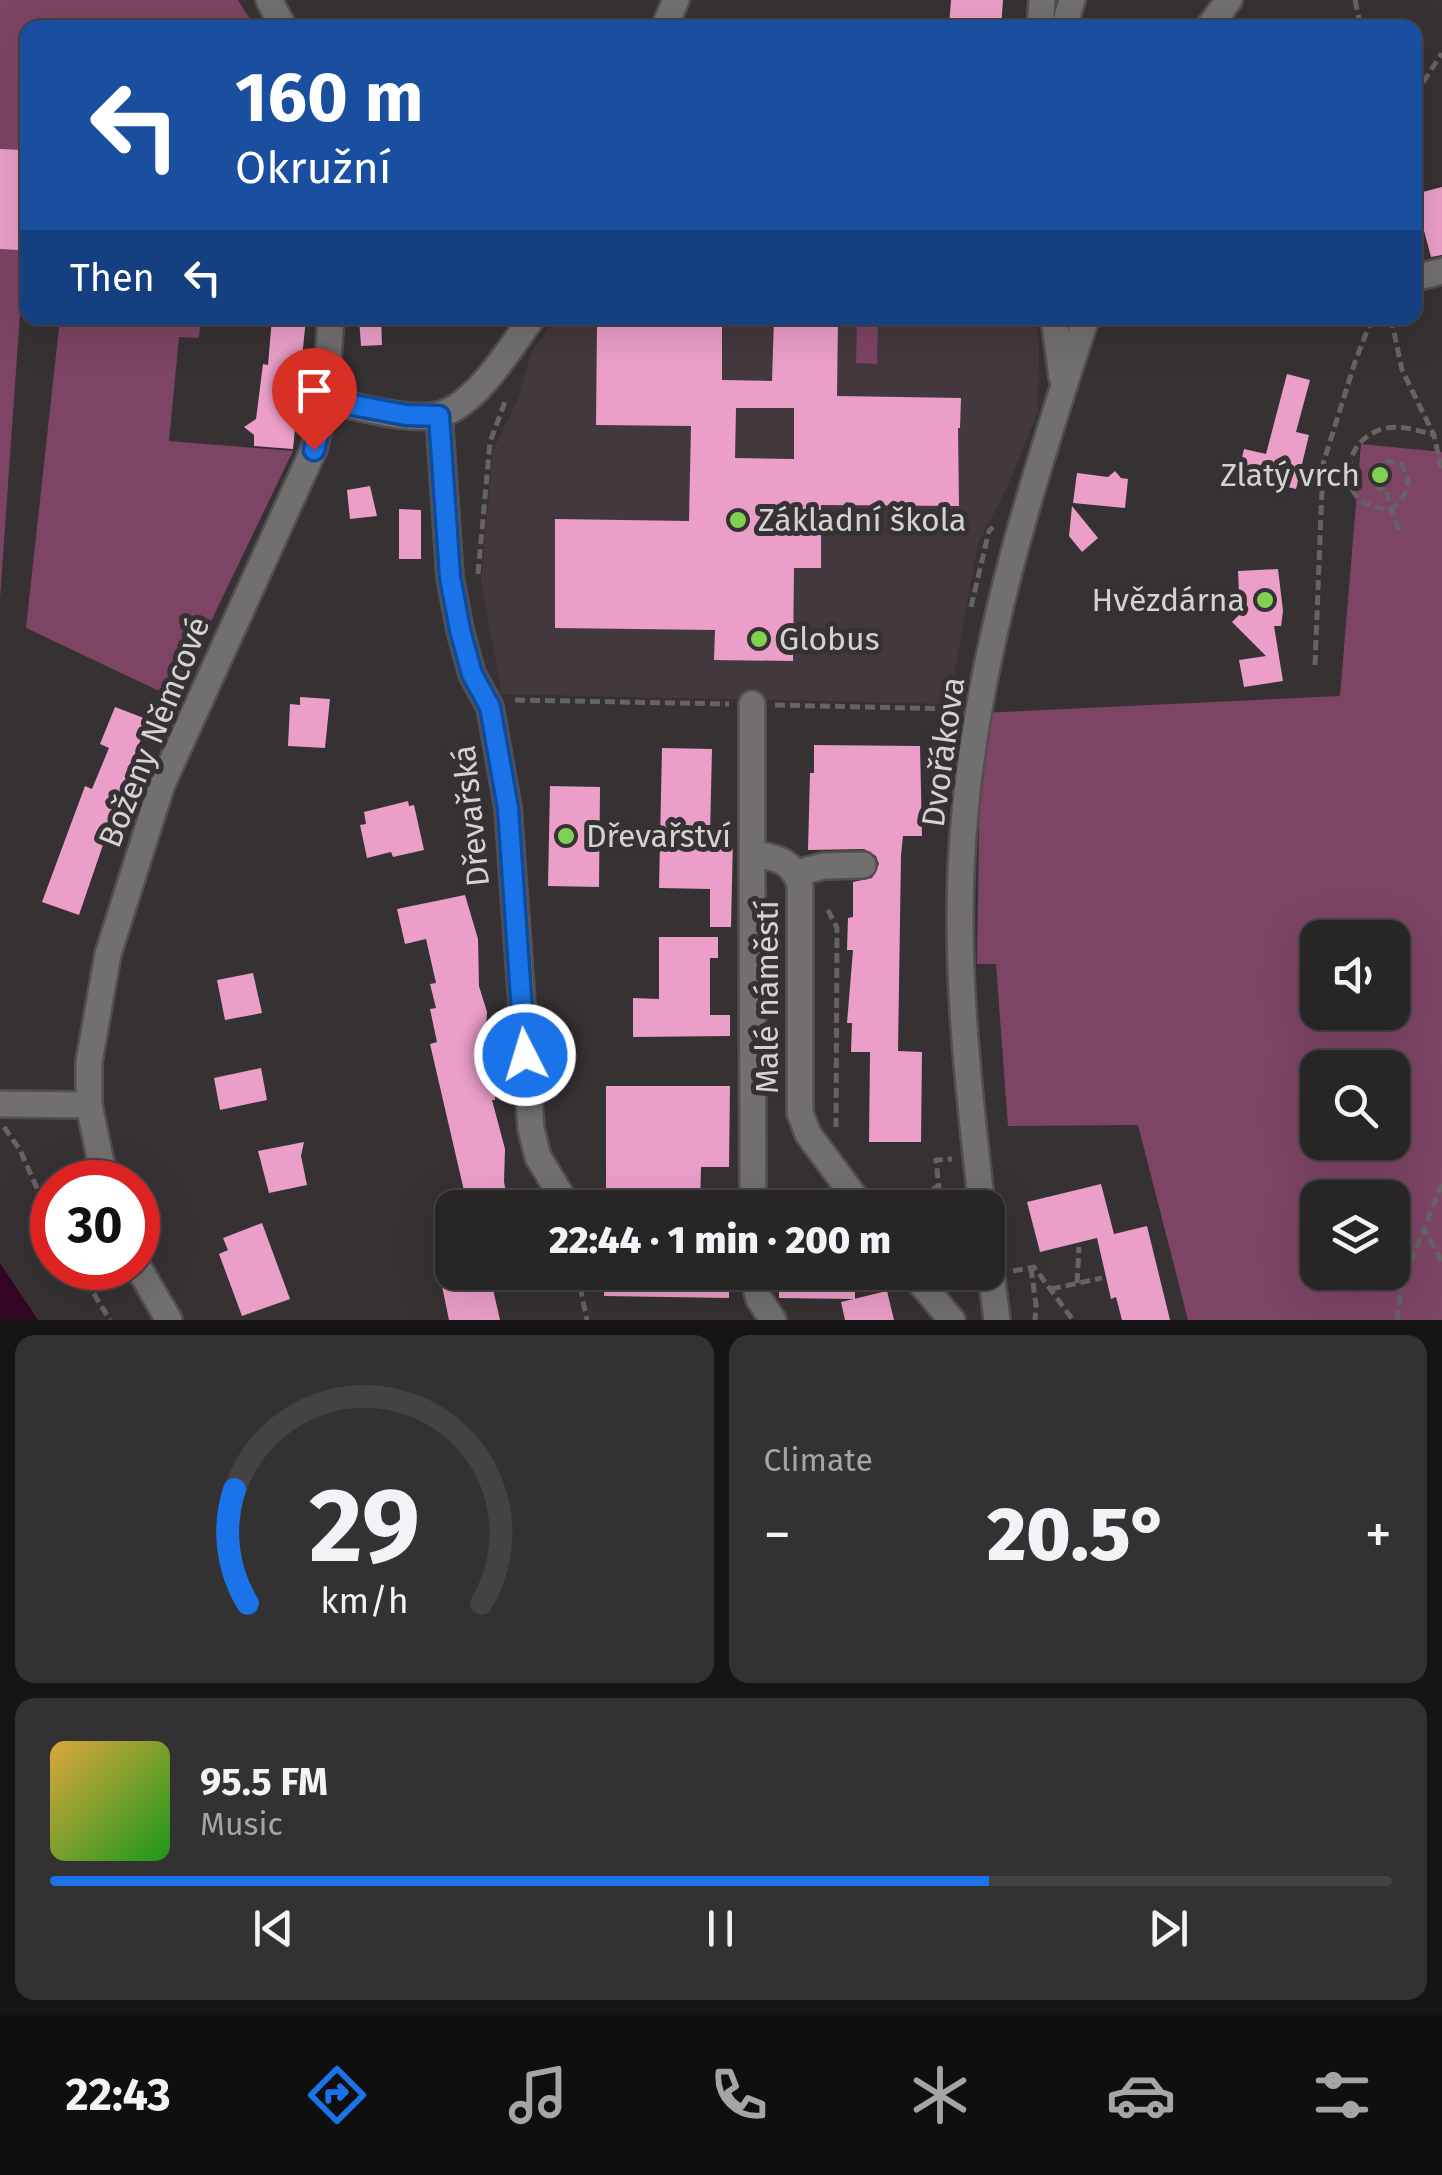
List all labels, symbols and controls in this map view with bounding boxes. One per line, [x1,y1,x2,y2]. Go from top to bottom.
text: 160 m [235,56,424,140]
icon: left [70,60,200,190]
text: Okružní [235,141,391,195]
icon: left [175,250,230,305]
text: Then [70,255,155,301]
pin [272,348,357,451]
icon: arrive [287,363,342,418]
place label: Zlatý vrch [1220,456,1360,494]
marker: Zlatý vrch [1369,464,1391,486]
place label: Základní škola [758,501,966,539]
marker: Základní škola [727,509,749,531]
place label: Hvězdárna [1092,581,1245,619]
marker: Hvězdárna [1254,589,1276,611]
street label: Boženy Němcové [91,611,217,853]
place label: Globus [779,620,880,658]
marker: Globus [748,628,770,650]
street label: Dvořákova [914,675,972,829]
street label: Dřevařská [445,743,497,889]
place label: Dřevařství [586,817,731,855]
marker: Dřevařství [555,825,577,847]
street label: Malé náměstí [748,900,786,1094]
map controls [1300,920,1410,1290]
button: sound [1300,920,1410,1030]
position arrow [473,1003,577,1107]
button: search [1300,1050,1410,1160]
speed limit sign: 30 [30,1160,160,1290]
button: layers [1300,1180,1410,1290]
text: 22:44 · 1 min · 200 m [549,1217,891,1263]
text: Climate [764,1441,873,1479]
text: 29 [309,1464,420,1589]
text: 20.5° [987,1490,1169,1580]
text: − [764,1502,791,1568]
text: + [1365,1502,1392,1568]
text: km/h [320,1580,408,1622]
text: 95.5 FM [200,1759,328,1805]
text: Music [200,1805,283,1843]
icon: previous [246,1901,301,1956]
icon: pause [693,1901,748,1956]
icon: next [1141,1901,1196,1956]
icon: directions [302,2060,372,2130]
icon: music [503,2060,573,2130]
icon: phone [704,2060,774,2130]
icon: climate [905,2060,975,2130]
icon: car [1106,2060,1176,2130]
icon: filters [1307,2060,1377,2130]
text: 22:43 [65,2068,171,2122]

